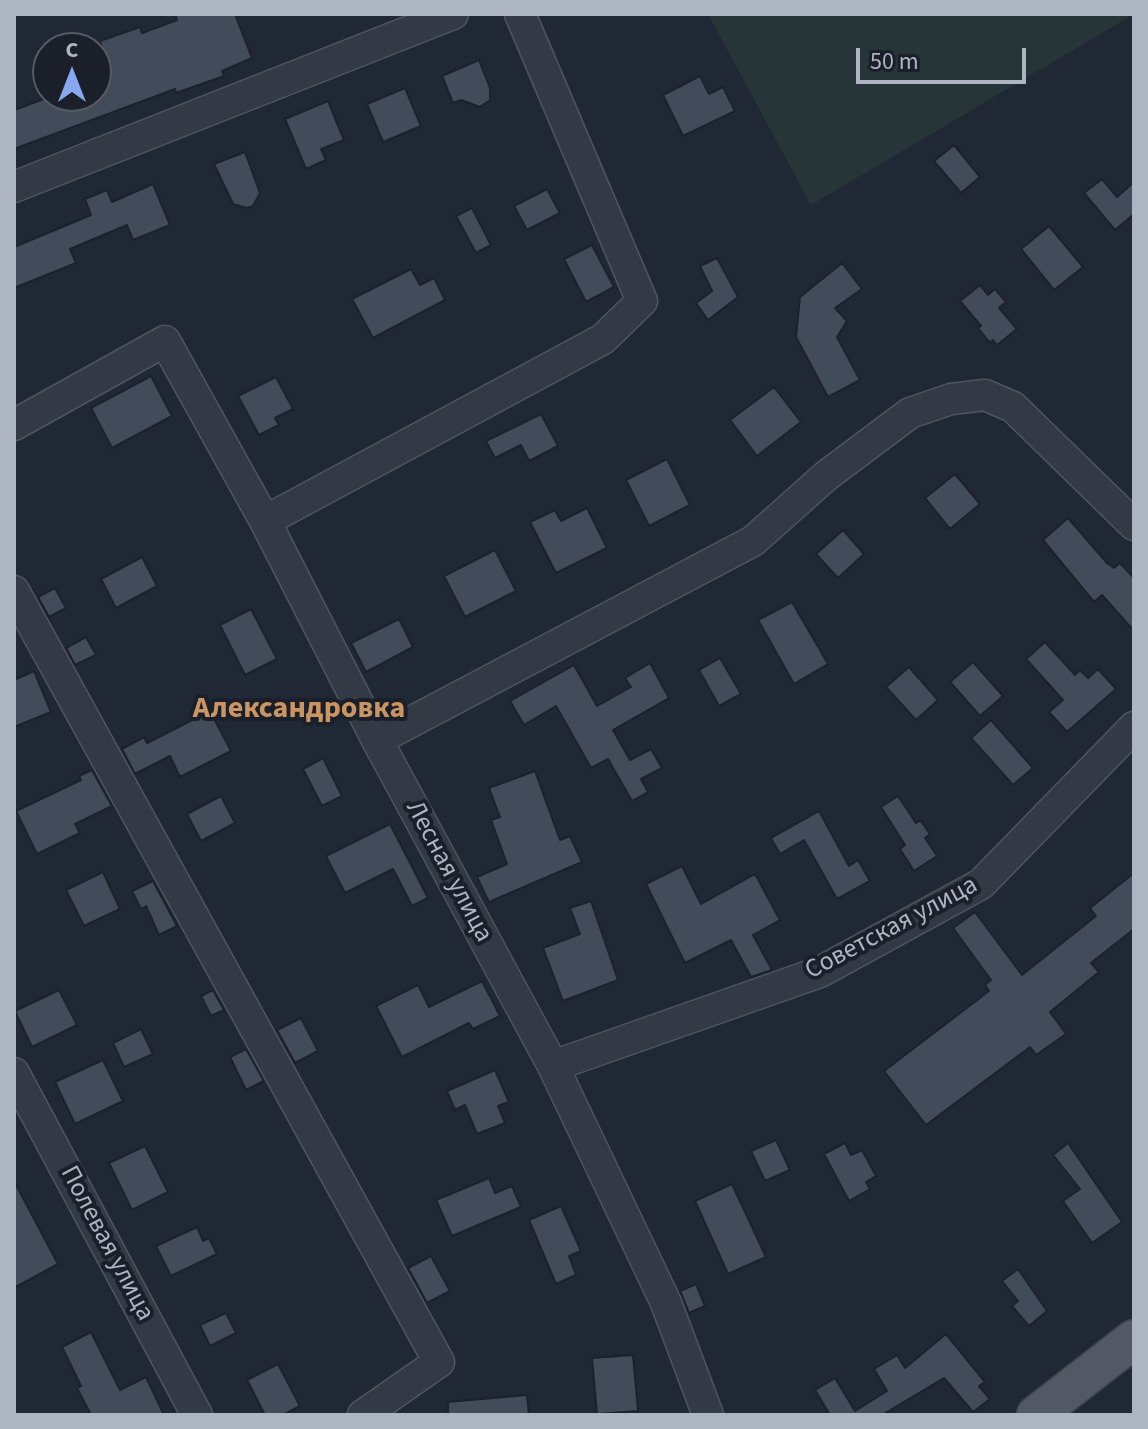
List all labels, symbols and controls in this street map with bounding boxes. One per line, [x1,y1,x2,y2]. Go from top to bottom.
north arrow [32,32,112,112]
scale bar [860,32,1030,82]
text: С [66,34,78,66]
text: 50 m [870,44,919,79]
district label: Александровка [193,692,405,728]
street label: Лесная улица [398,796,498,948]
street label: Советская улица [800,870,984,988]
street label: Полевая улица [52,1161,160,1327]

